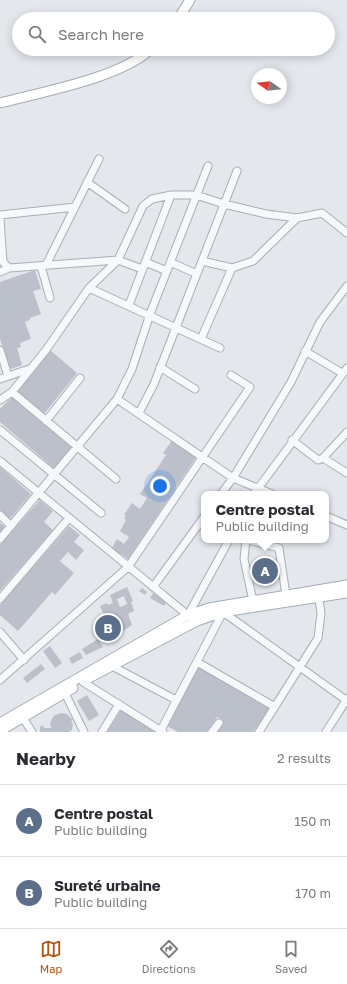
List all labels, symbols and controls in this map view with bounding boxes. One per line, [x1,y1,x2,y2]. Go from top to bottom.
search box [12,12,335,56]
icon: search [26,23,48,45]
text: Search here [58,25,144,43]
north arrow [251,68,287,104]
your location [150,476,170,496]
popup [201,491,329,543]
text: Centre postal [215,500,315,518]
text: Public building [215,518,309,534]
pin: A [252,556,278,586]
pin: B [95,613,121,643]
text: Nearby [16,748,76,769]
text: 2 results [277,750,331,766]
text: Centre postal [54,804,153,822]
text: A [24,813,34,829]
text: 150 m [294,813,331,829]
text: Public building [54,822,147,838]
text: Sureté urbaine [54,876,161,894]
text: B [24,885,34,901]
text: 170 m [295,885,331,901]
text: Public building [54,894,147,910]
tab: Map [40,938,62,975]
tab: Directions [142,938,196,975]
tab: Saved [275,938,307,975]

